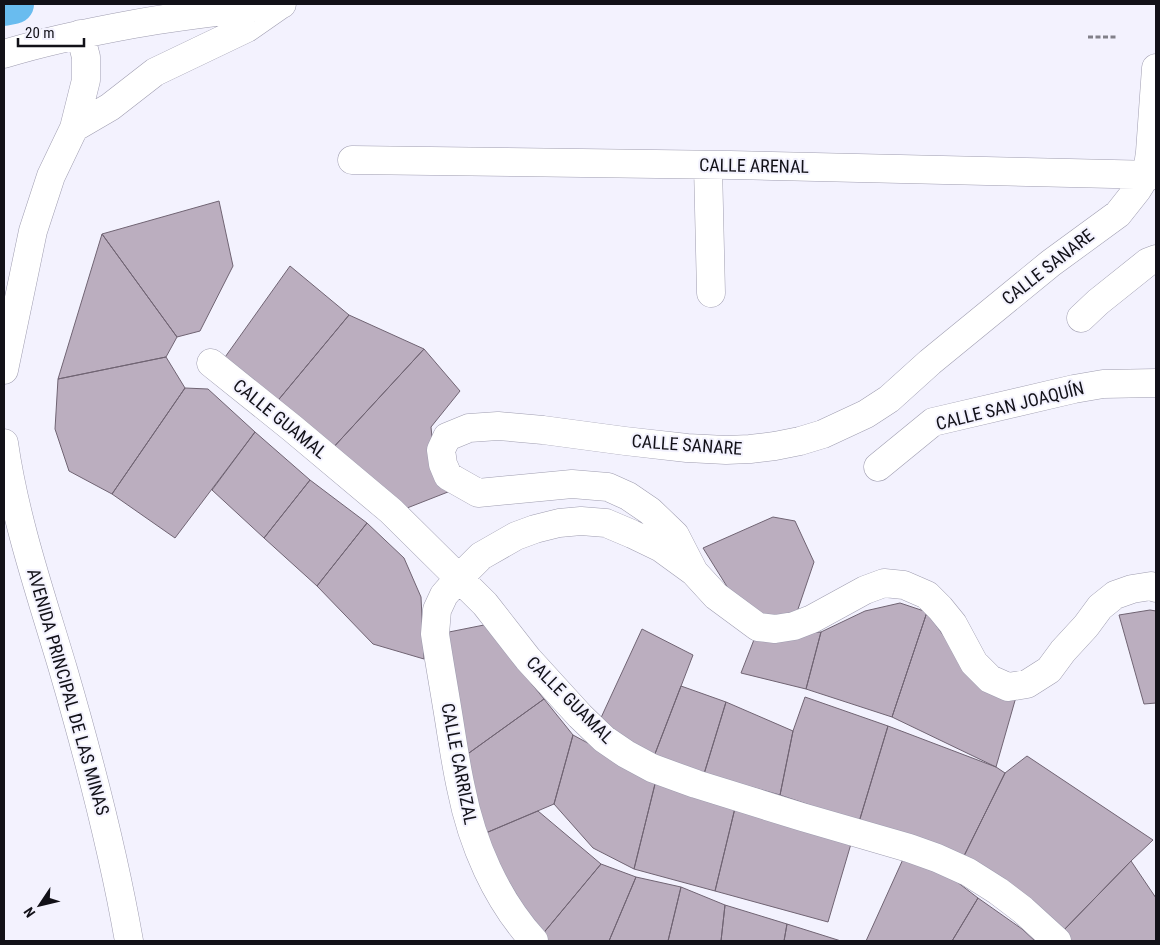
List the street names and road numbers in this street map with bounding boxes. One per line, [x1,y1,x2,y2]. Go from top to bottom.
street label: CALLE ARENAL [699,154,810,177]
street label: CALLE SANARE [998,224,1098,309]
street label: CALLE GUAMAL [229,374,332,463]
street label: CALLE SAN JOAQUÍN [934,377,1086,434]
street label: CALLE SANARE [631,430,743,459]
street label: AVENIDA PRINCIPAL DE LAS MINAS [23,566,114,818]
street label: CALLE GUAMAL [522,652,619,748]
street label: CALLE CARRIZAL [437,701,482,827]

